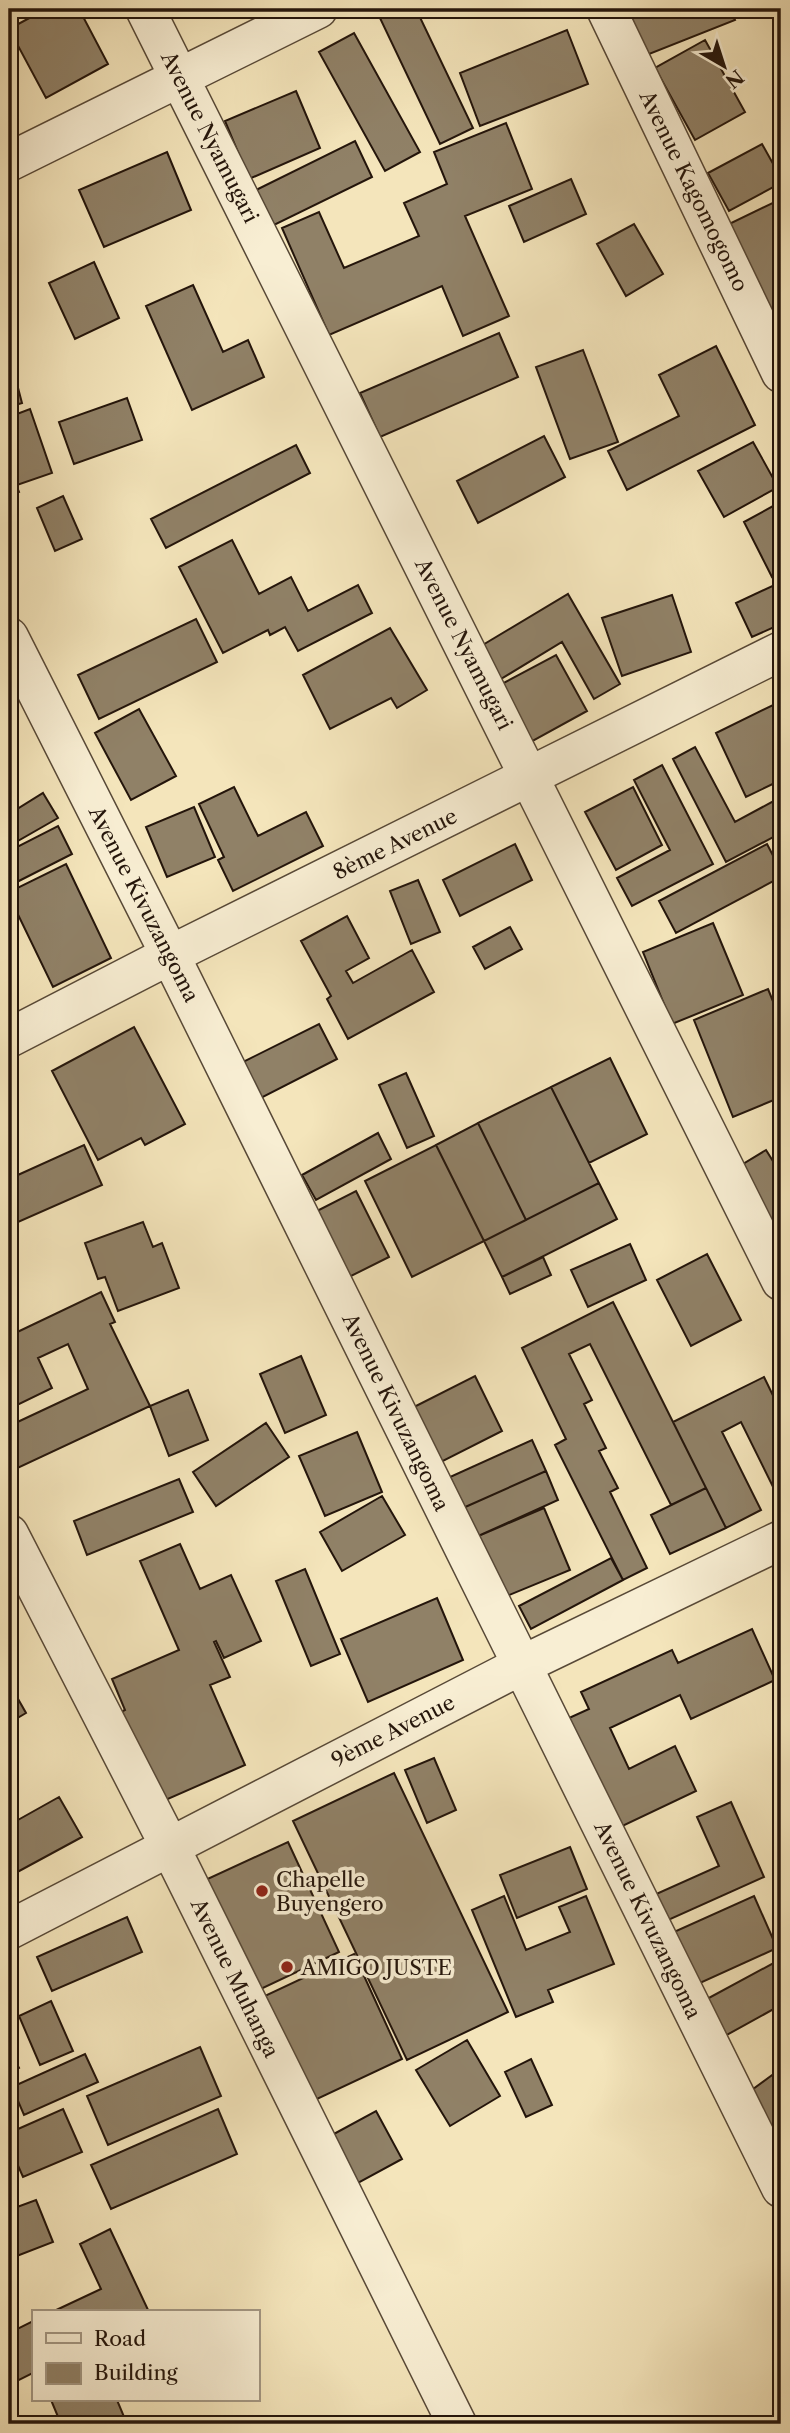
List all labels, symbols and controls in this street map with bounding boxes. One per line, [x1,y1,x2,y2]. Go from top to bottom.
north arrow [688,32,758,102]
street label: Avenue Nyamugari [155,46,264,227]
text: N [721,65,748,93]
street label: Avenue Kagomogomo [634,86,754,295]
street label: Avenue Nyamugari [409,553,518,734]
street label: Avenue Kivuzangoma [83,801,205,1007]
street label: 8ème Avenue [329,803,461,885]
street label: Avenue Kivuzangoma [337,1308,455,1516]
street label: 9ème Avenue [327,1689,459,1773]
street label: Avenue Kivuzangoma [589,1816,707,2024]
place label: Chapelle Buyengero [276,1867,384,1916]
marker: Chapelle Buyengero [254,1883,270,1899]
street label: Avenue Muhanga [185,1894,285,2062]
place label: AMIGO JUSTE [300,1955,452,1980]
marker: AMIGO JUSTE [279,1959,295,1975]
legend [32,2310,259,2402]
text: Road [94,2326,146,2351]
text: Building [94,2360,179,2385]

